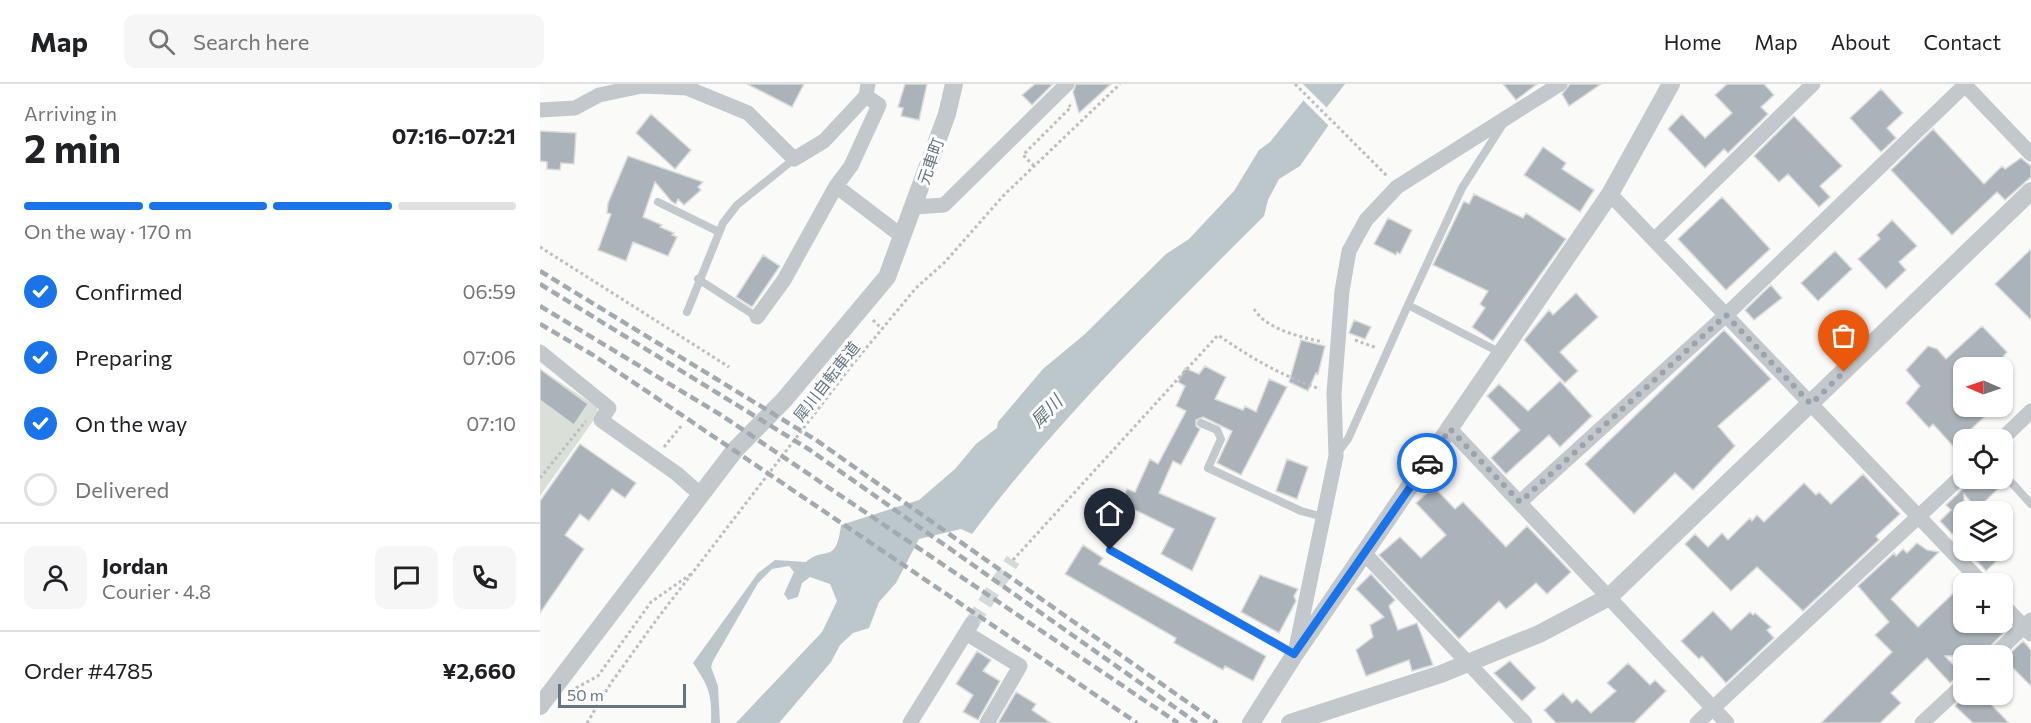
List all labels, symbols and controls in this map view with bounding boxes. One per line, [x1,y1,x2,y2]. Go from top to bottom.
search box [124,14,544,68]
text: Map [30,24,88,58]
icon: search [145,25,178,58]
text: Search here [193,28,309,55]
text: Home [1664,29,1721,54]
text: Map [1754,29,1798,54]
text: About [1831,29,1890,54]
text: Contact [1923,29,2001,54]
text: Arriving in [24,101,117,125]
text: 07:16–07:21 [392,122,516,149]
text: 2 min [24,123,121,171]
street label: 元車町 [913,135,947,187]
text: On the way · 170 m [24,219,192,243]
icon: check [24,275,57,308]
text: Confirmed [75,278,182,305]
text: 06:59 [462,279,516,303]
pin [1818,310,1869,372]
icon: bag [1827,319,1860,352]
street label: 犀川自転車道 [789,337,863,425]
icon: check [24,341,57,374]
text: Preparing [75,344,172,371]
text: 07:06 [463,345,516,369]
north arrow [1953,357,2013,417]
map controls [1953,357,2013,705]
water label: 犀川 [1026,389,1068,432]
icon: check [24,407,57,440]
text: On the way [75,410,187,437]
text: 07:10 [466,411,516,435]
button: locate [1953,429,2013,489]
courier [1397,433,1457,493]
icon: car [1411,447,1444,480]
text: Delivered [75,476,169,503]
pin [1084,488,1135,550]
icon: home [1093,497,1126,530]
button: layers [1953,501,2013,561]
button: person [24,546,87,609]
button: chat [375,546,438,609]
button: phone [453,546,516,609]
text: Jordan [102,552,168,579]
button: + [1953,573,2013,633]
text: Courier · 4.8 [102,579,211,603]
button: − [1953,645,2013,705]
text: Order #4785 [24,657,153,684]
text: ¥2,660 [442,657,516,684]
scale bar [558,681,686,708]
text: 50 m [567,685,604,704]

